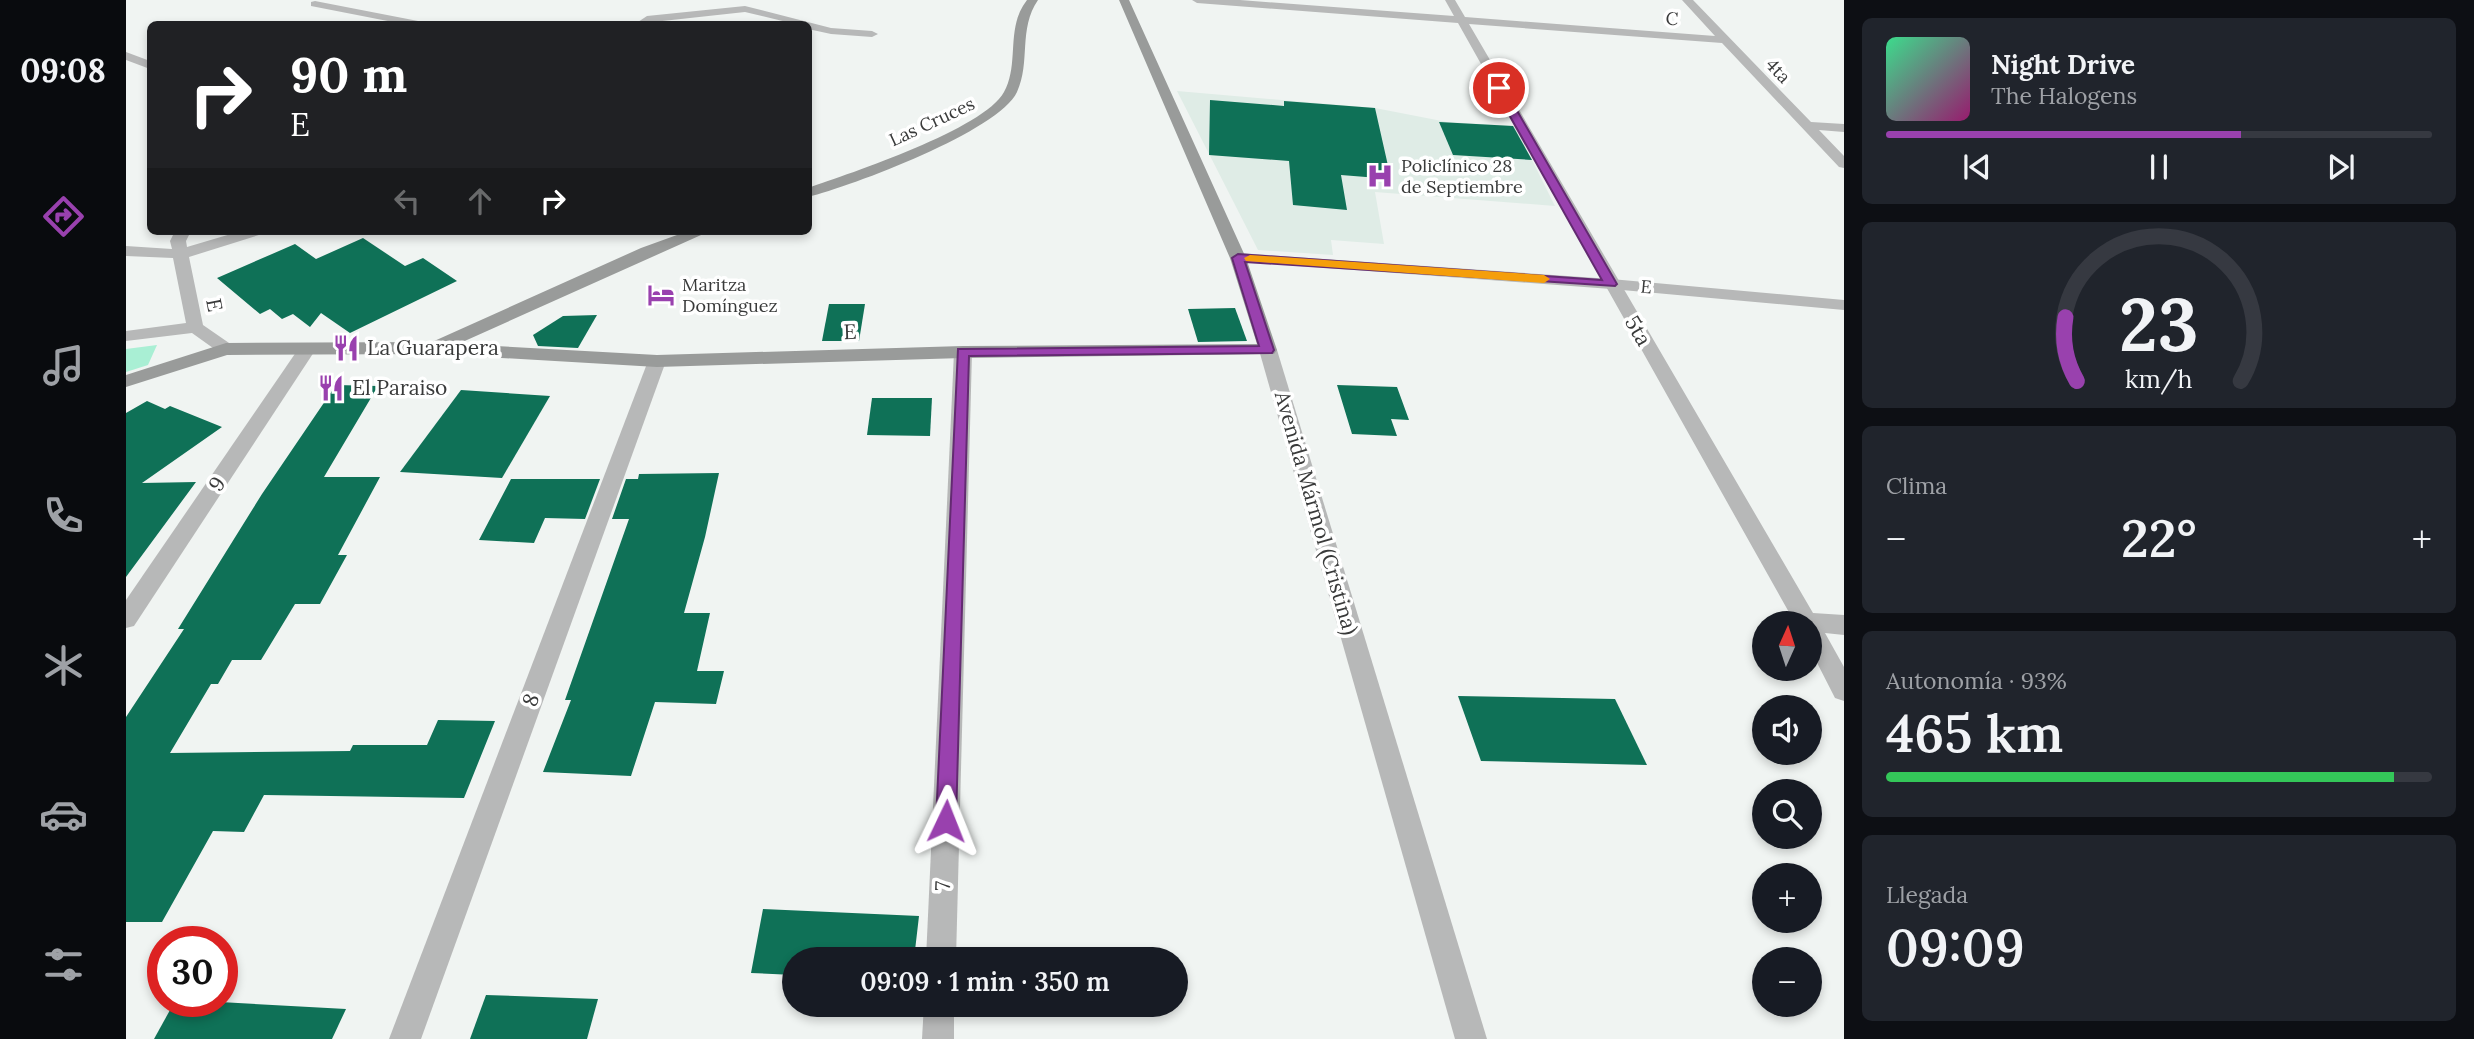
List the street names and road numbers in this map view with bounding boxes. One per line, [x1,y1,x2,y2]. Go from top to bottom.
street label: C [1665,7,1680,30]
street label: 4ta [1761,53,1796,88]
street label: Las Cruces [885,92,978,151]
street label: E [1639,275,1653,298]
street label: E [200,296,229,314]
street label: 5ta [1619,311,1658,351]
street label: E [843,318,857,345]
street label: Avenida Mármol (Cristina) [1268,387,1364,638]
street label: 9 [202,471,231,496]
street label: 8 [516,690,545,710]
street label: 7 [929,880,956,891]

